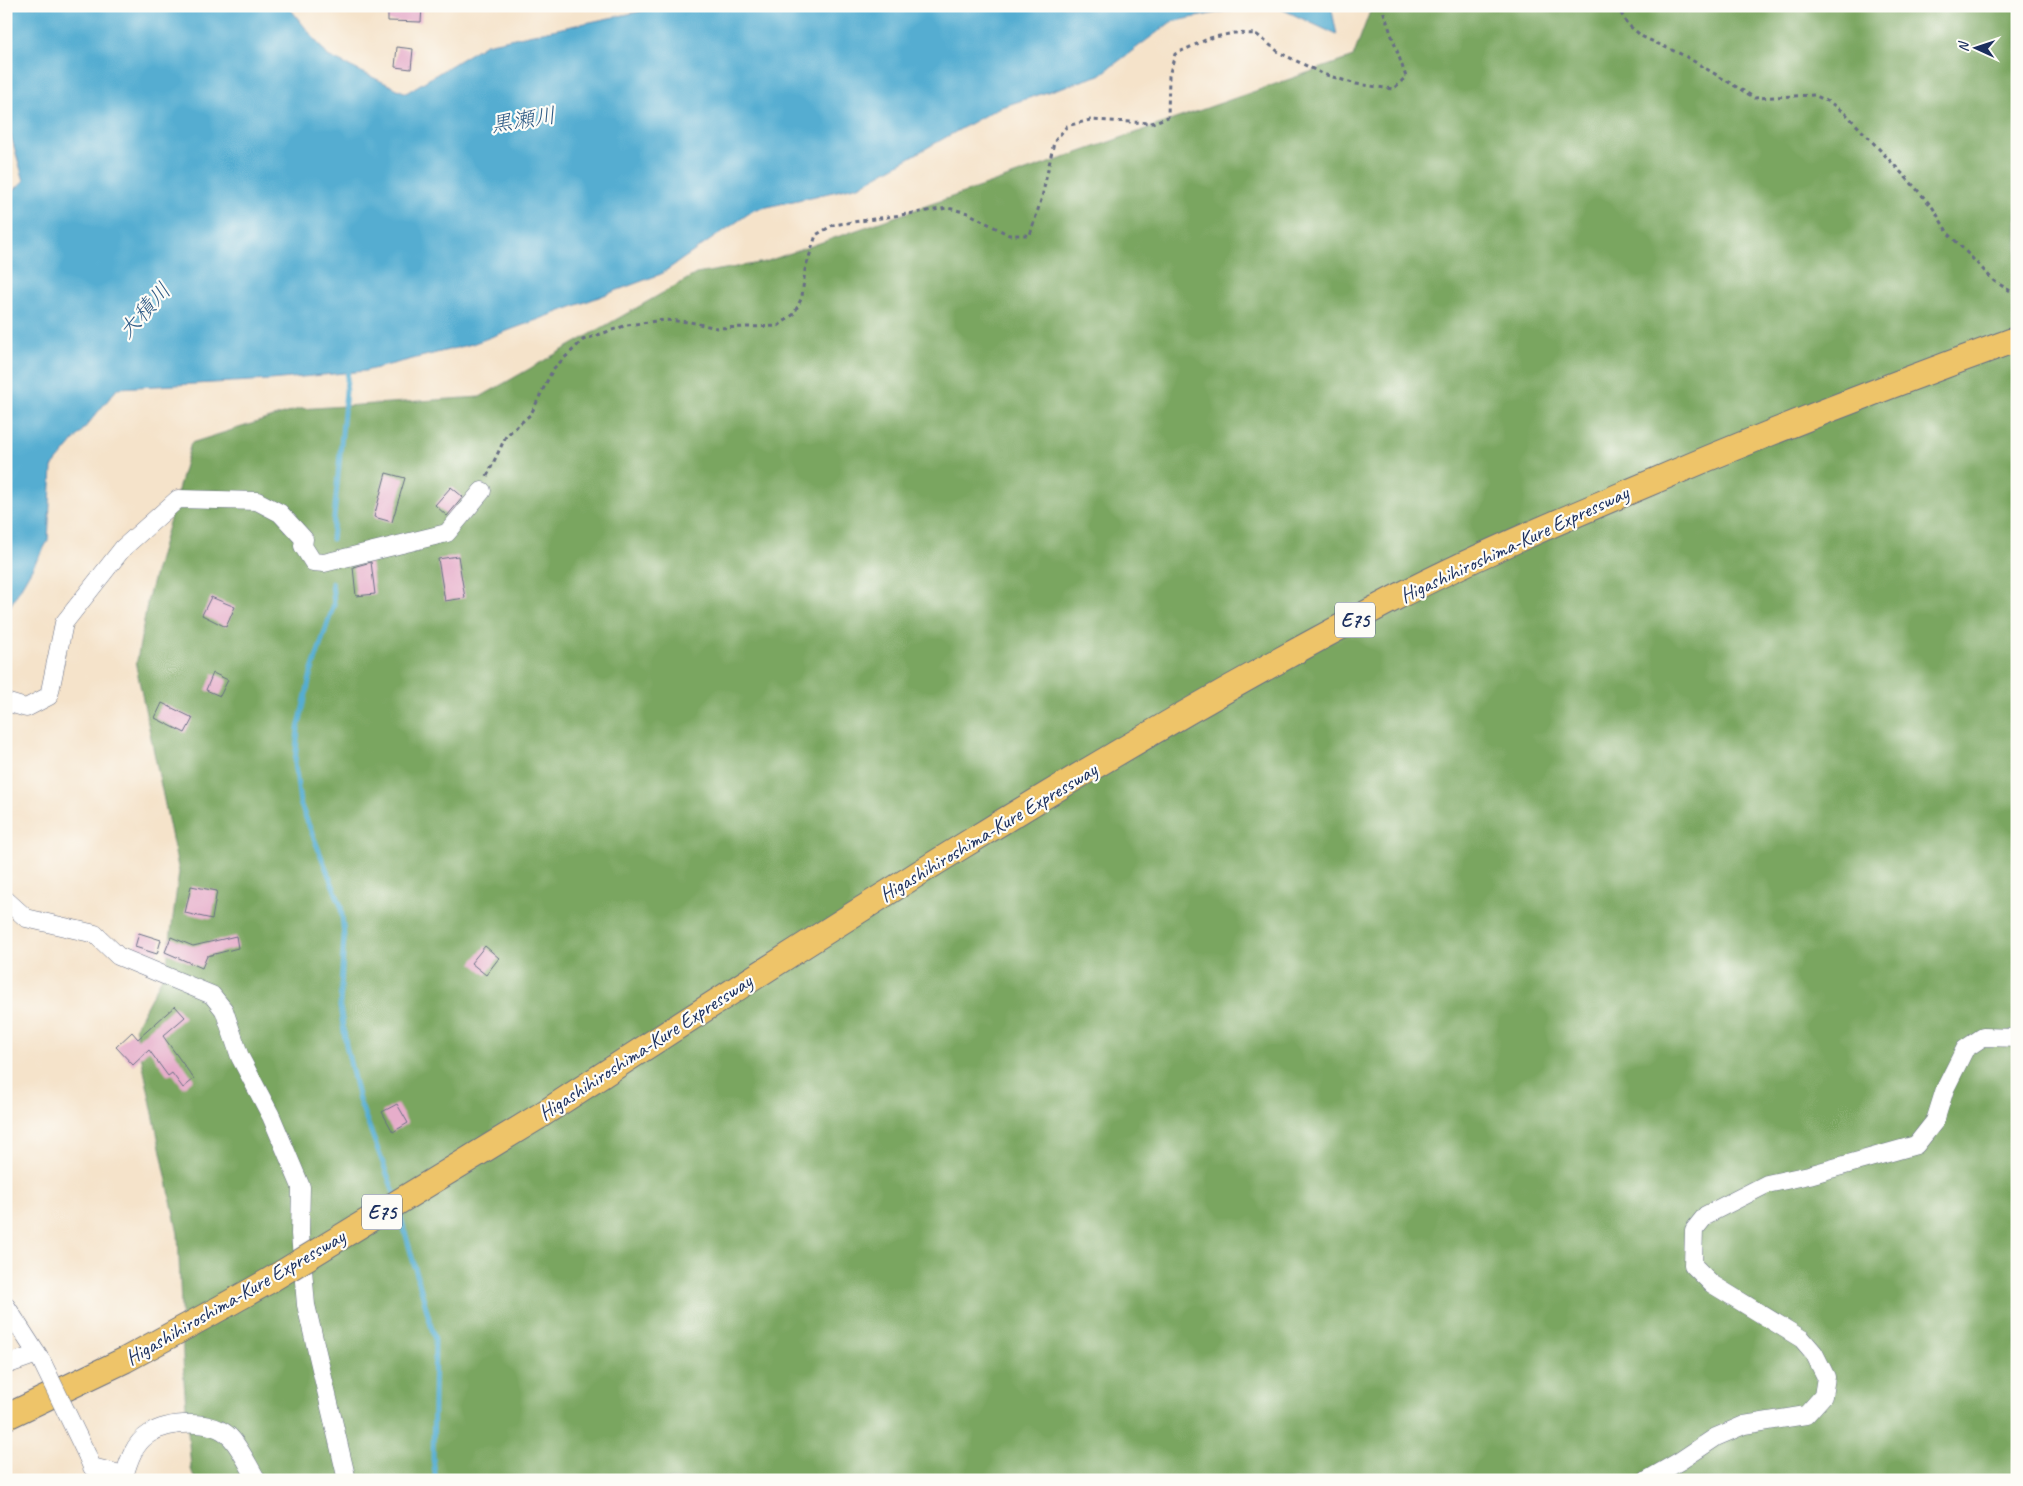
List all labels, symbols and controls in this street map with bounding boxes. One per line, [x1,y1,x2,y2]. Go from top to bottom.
north arrow [1950,22,2000,72]
text: N [1955,40,1972,52]
water label: 黒瀬川 [488,101,558,139]
water label: 大積川 [112,277,177,345]
street label: Higashihiroshima-Kure Expressway [1395,479,1634,608]
road number: E75 [1335,602,1375,638]
street label: Higashihiroshima-Kure Expressway [874,756,1103,907]
street label: Higashihiroshima-Kure Expressway [533,967,758,1126]
road number: E75 [362,1194,402,1230]
street label: Higashihiroshima-Kure Expressway [121,1222,351,1371]

